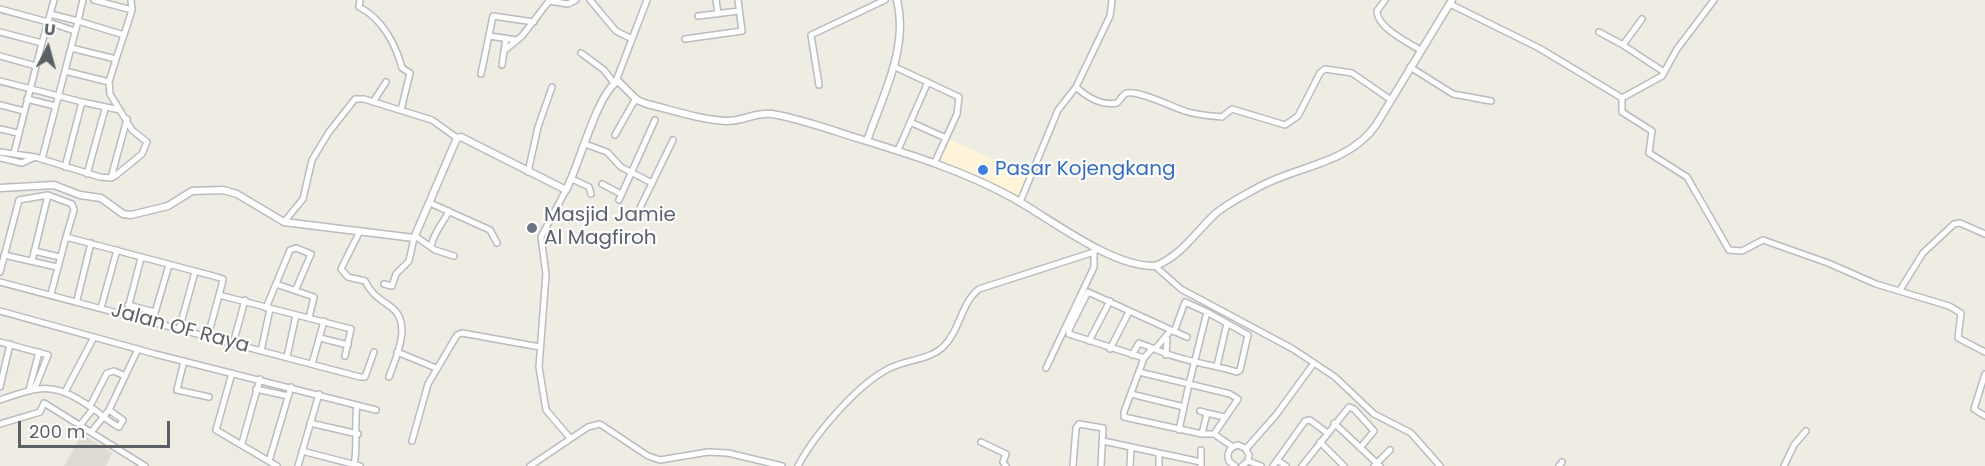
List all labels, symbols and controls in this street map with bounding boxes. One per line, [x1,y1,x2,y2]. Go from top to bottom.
north arrow [18,18,78,78]
text: U [43,18,57,42]
place label: Pasar Kojengkang [995,158,1175,182]
marker: Pasar Kojengkang [976,163,990,177]
place label: Masjid Jamie Al Magfiroh [544,204,676,251]
marker: Masjid Jamie Al Magfiroh [525,221,539,235]
street label: Jalan OF Raya [108,299,252,359]
scale bar [21,409,172,447]
text: 200 m [29,419,85,444]

